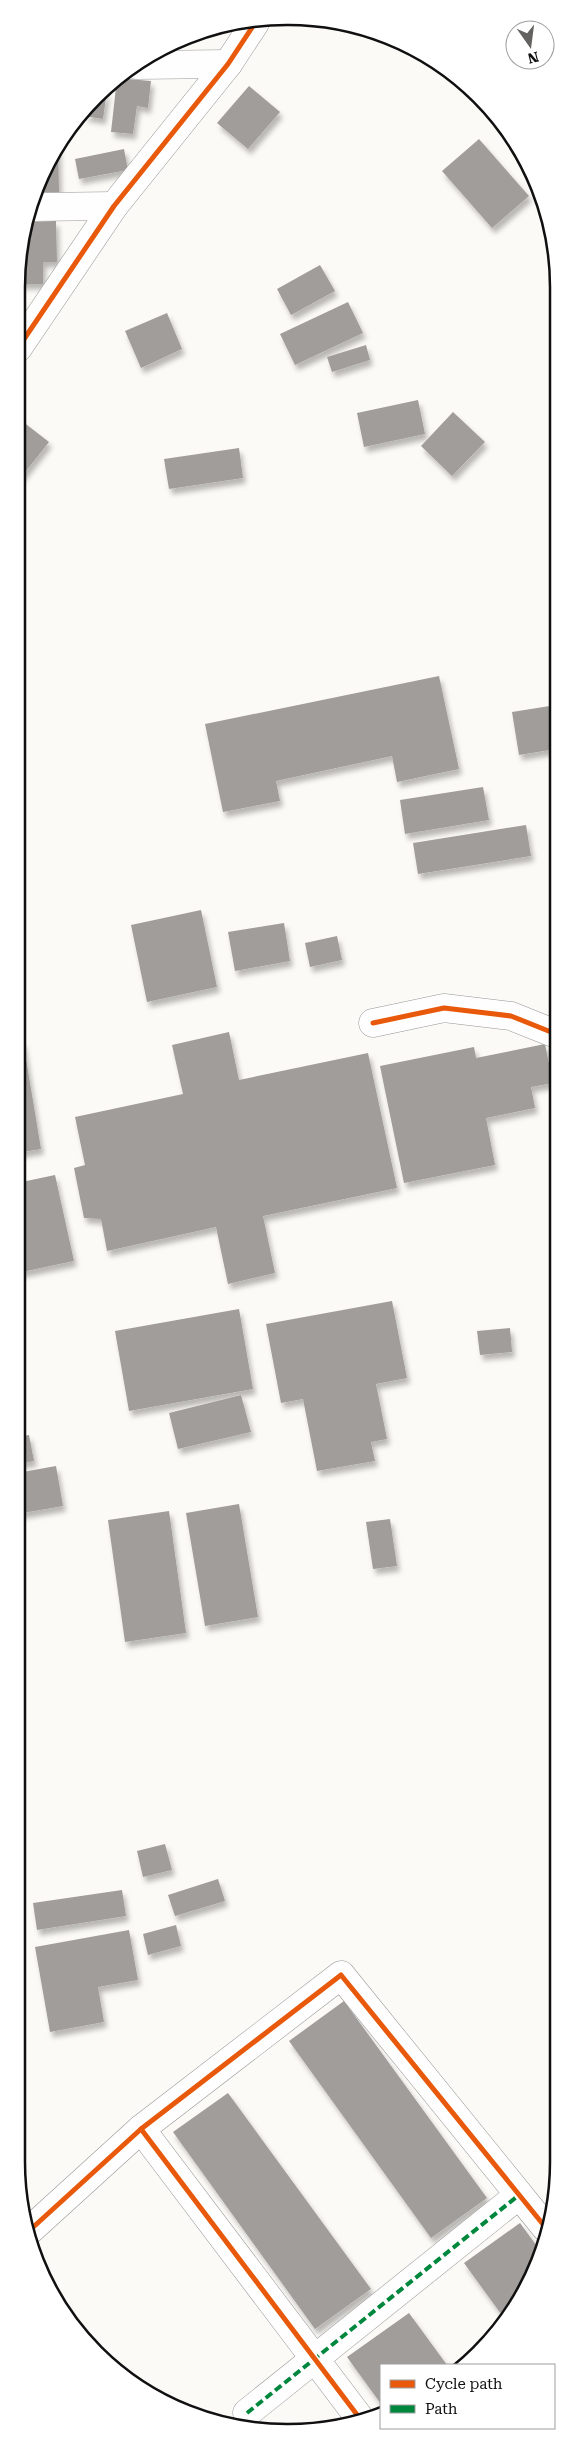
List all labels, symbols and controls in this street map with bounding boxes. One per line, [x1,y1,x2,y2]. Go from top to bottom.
north arrow [505,20,555,70]
text: N [526,49,540,67]
legend [380,2364,555,2429]
text: Cycle path [425,2375,503,2393]
text: Path [425,2400,458,2418]

